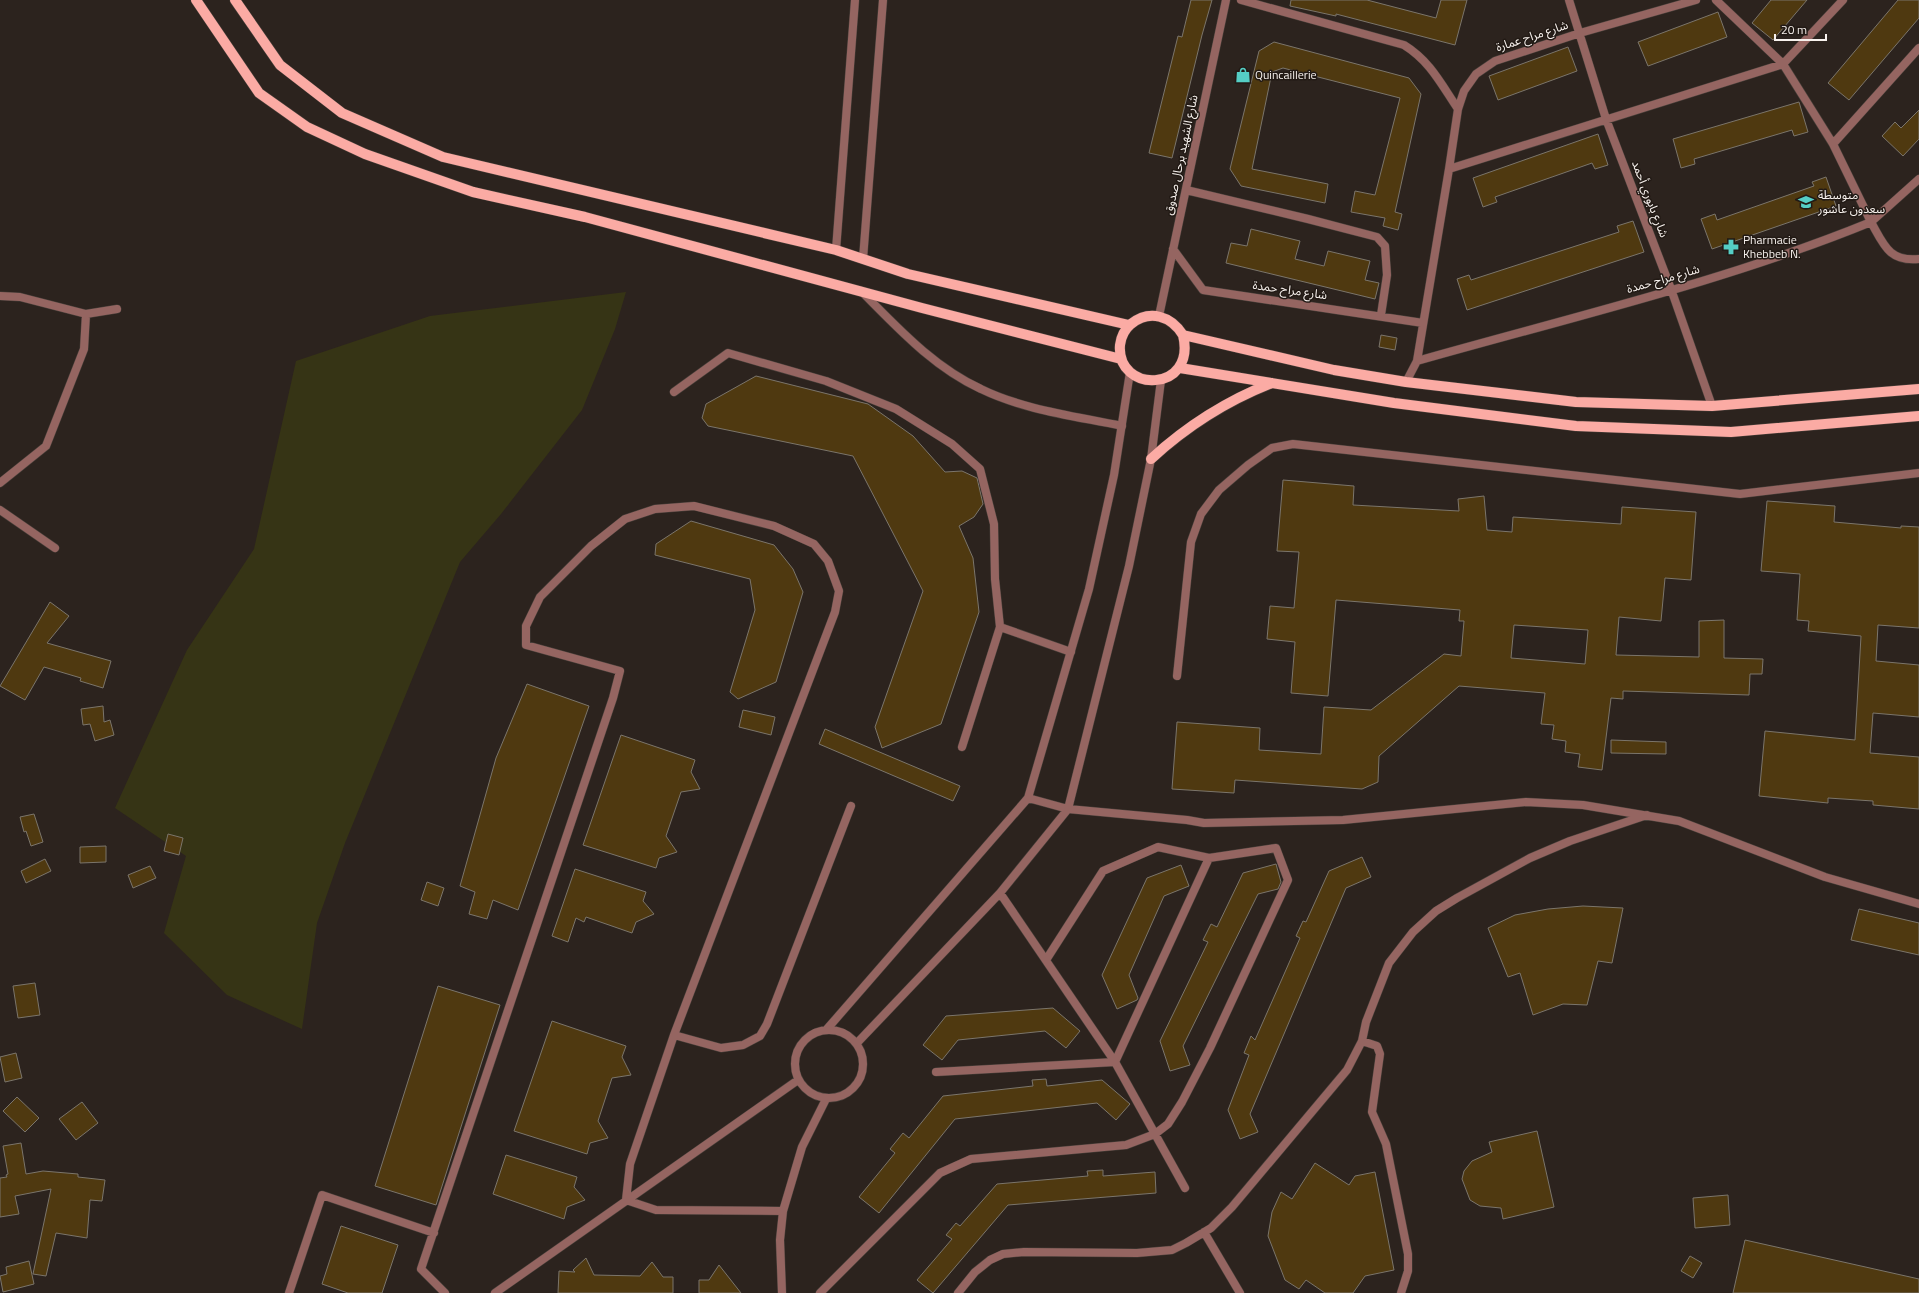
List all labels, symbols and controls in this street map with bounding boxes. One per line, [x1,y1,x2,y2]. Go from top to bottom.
street label: شارع مراح عمارة [1493,15,1571,56]
scale bar [1775,16,1826,42]
text: 20 m [1781,20,1807,39]
place label: Quincaillerie [1255,65,1317,84]
shop icon: Quincaillerie [1234,66,1252,84]
street label: شارع الشهيد برحال صدوق [1158,93,1203,217]
street label: شارع بابوري أحمد [1626,158,1674,240]
place label: متوسطة سعدون عاشور [1817,185,1885,218]
school or university icon: متوسطة سعدون عاشور [1797,193,1815,211]
place label: Pharmacie Khebbeb N. [1743,230,1801,263]
pharmacy icon: Pharmacie Khebbeb N. [1722,238,1740,256]
street label: شارع مراح حمدة [1624,259,1702,298]
street label: شارع مراح حمدة [1252,275,1329,304]

